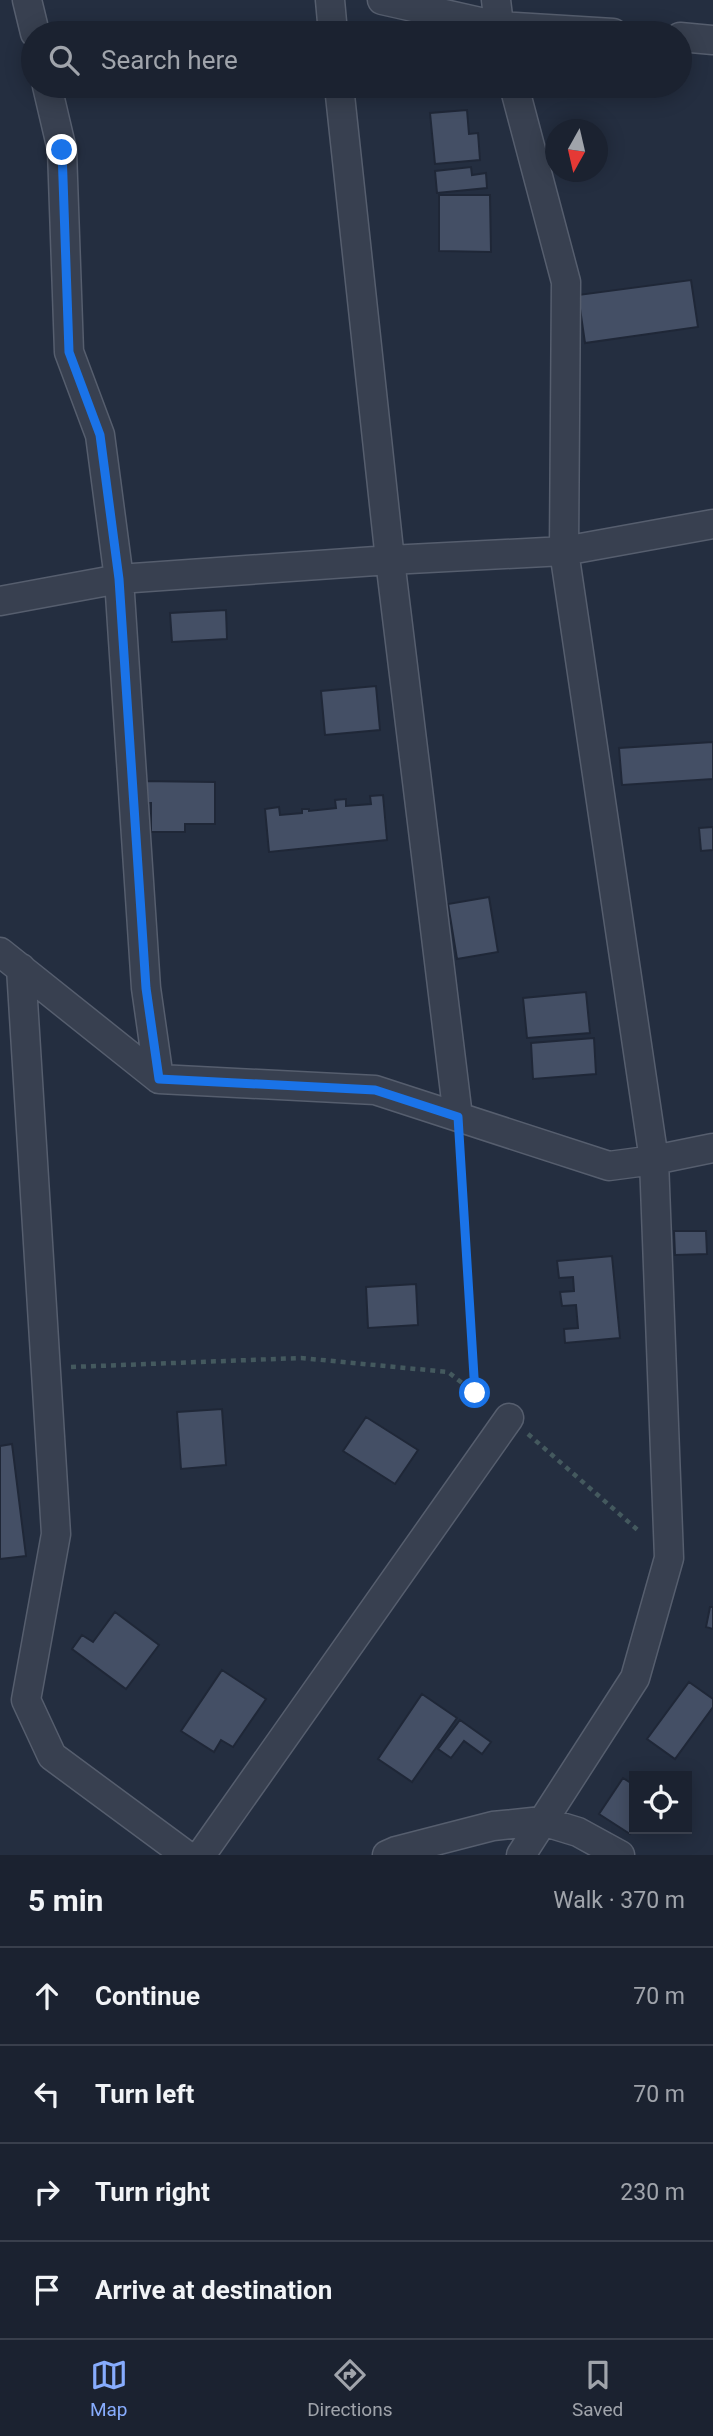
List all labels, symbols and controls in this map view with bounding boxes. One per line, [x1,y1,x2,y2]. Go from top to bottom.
search box [21,21,692,98]
icon: search [45,41,83,79]
text: Search here [101,45,238,75]
north arrow [545,119,608,182]
route end [46,134,77,165]
route start [459,1377,490,1408]
map controls [629,1771,692,1834]
button: locate [629,1771,692,1834]
text: 5 min [28,1883,103,1918]
text: Walk · 370 m [553,1887,685,1914]
icon: ahead [28,1977,66,2015]
text: Continue [95,1981,200,2011]
text: 70 m [633,1983,685,2010]
icon: left [28,2075,66,2113]
text: Turn left [95,2079,194,2109]
text: 70 m [633,2081,685,2108]
icon: right [28,2173,66,2211]
text: Turn right [95,2177,210,2207]
text: 230 m [620,2179,685,2206]
icon: arrive [28,2271,66,2309]
text: Arrive at destination [95,2275,332,2305]
tab: Map [90,2356,128,2421]
tab: Directions [307,2356,392,2421]
tab: Saved [572,2356,623,2421]

